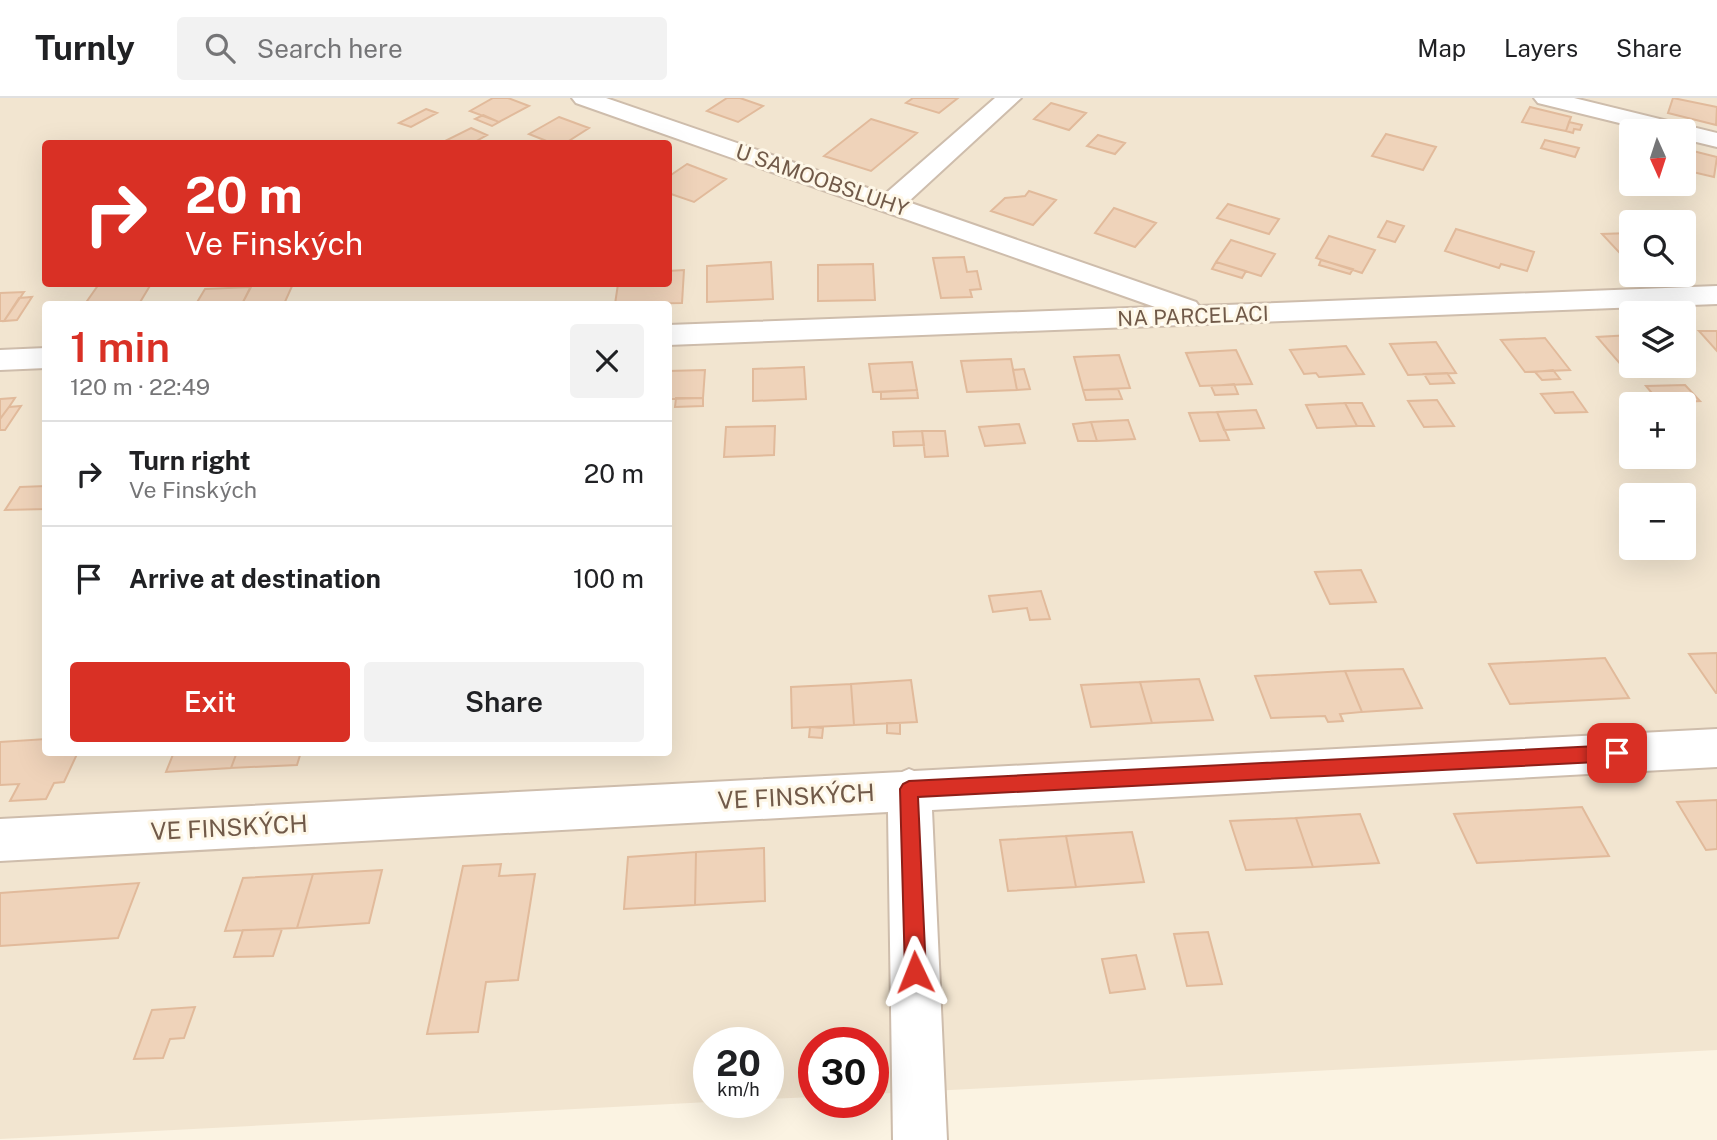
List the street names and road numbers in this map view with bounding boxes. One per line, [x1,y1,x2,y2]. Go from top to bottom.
street label: U SAMOOBSLUHY [732,139,912,221]
street label: NA PARCELACI [1117,301,1269,331]
street label: VE FINSKÝCH [717,778,875,814]
street label: VE FINSKÝCH [150,809,308,845]

